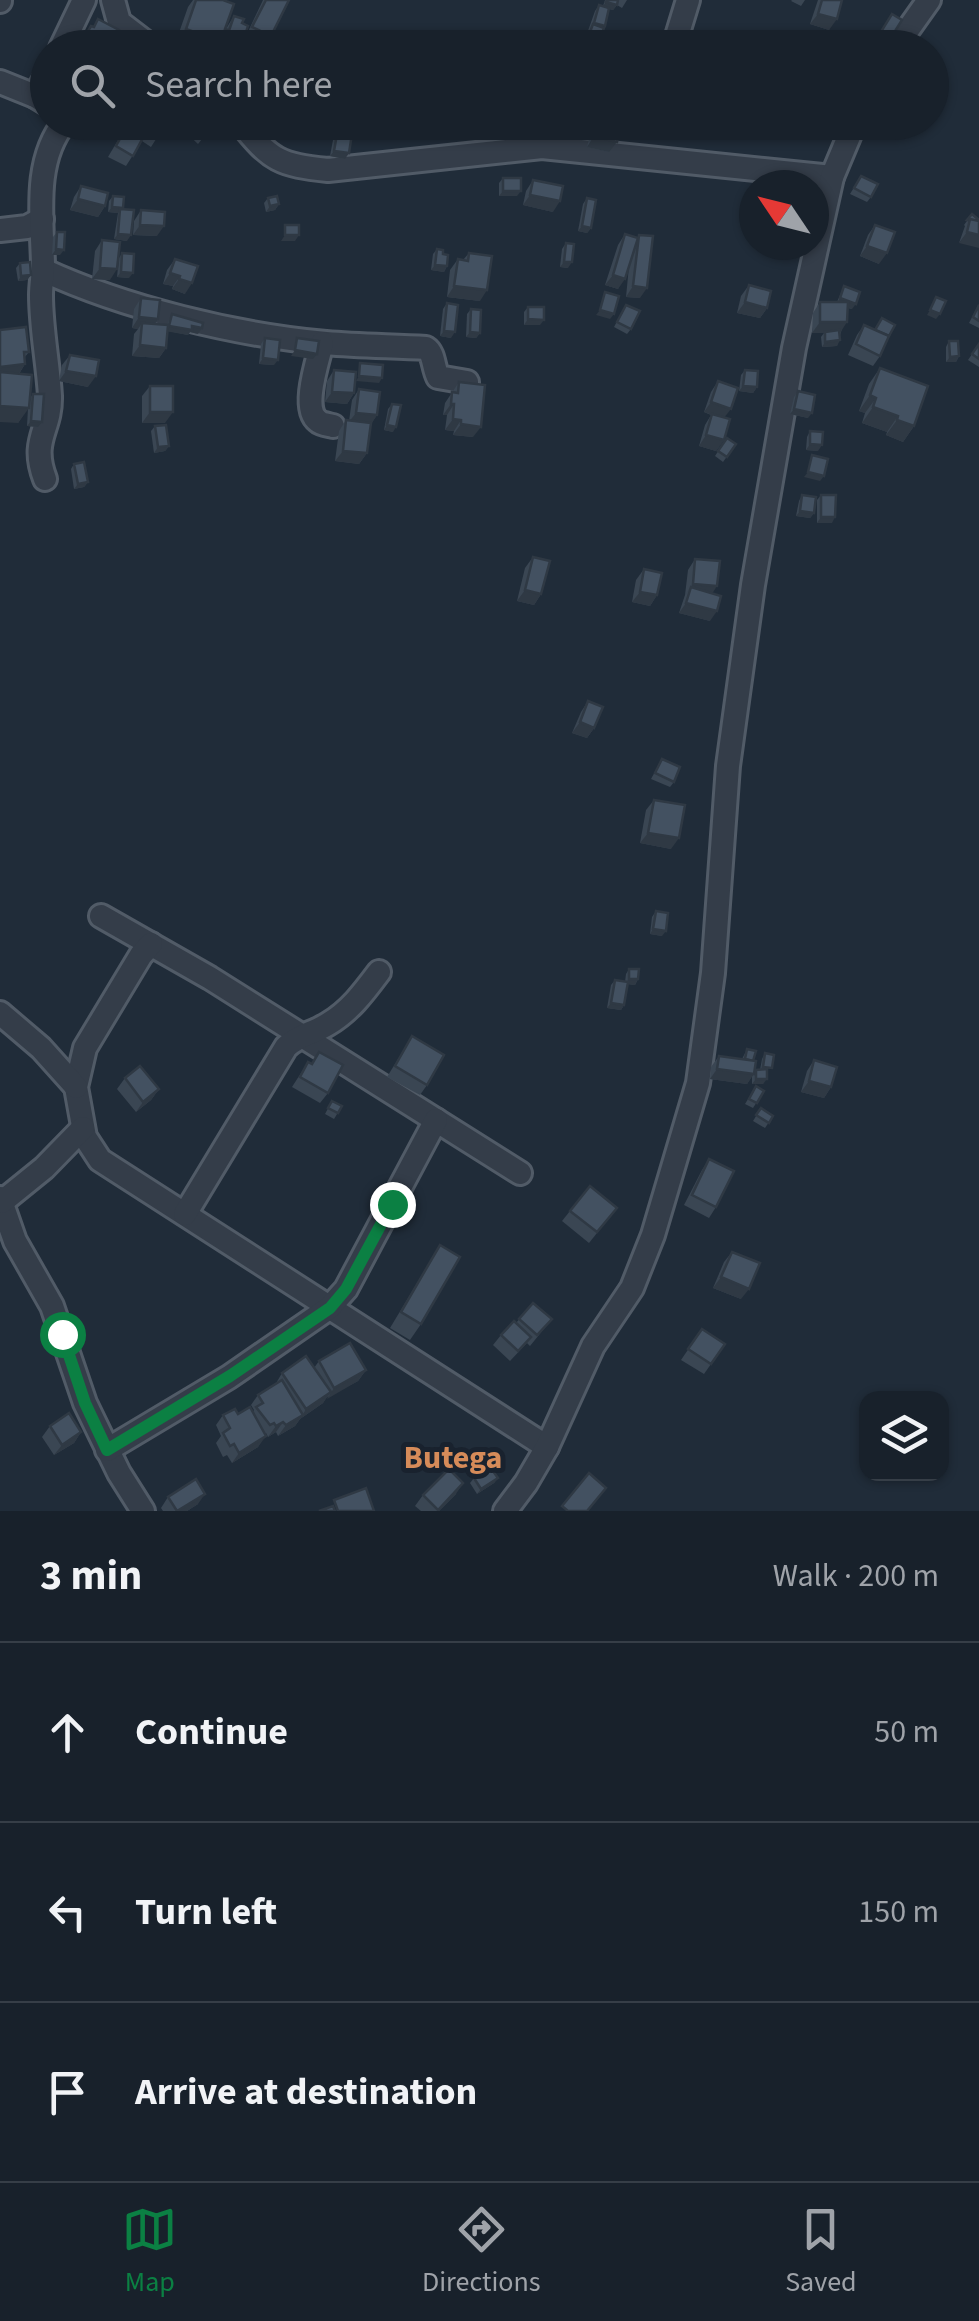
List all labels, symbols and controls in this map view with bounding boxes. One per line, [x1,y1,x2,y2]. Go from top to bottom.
search box [30,30,949,140]
icon: search [65,58,120,113]
text: Search here [145,58,332,112]
north arrow [739,170,829,260]
route end [370,1182,416,1228]
route start [40,1312,86,1358]
map controls [859,1391,949,1481]
button: layers [859,1391,949,1481]
district label: Butega [404,1435,502,1481]
text: 3 min [40,1546,142,1606]
text: Walk · 200 m [773,1553,939,1599]
icon: ahead [40,1705,95,1760]
text: Continue [135,1705,288,1759]
text: 50 m [874,1709,939,1755]
icon: left [40,1885,95,1940]
text: Turn left [135,1885,277,1939]
text: 150 m [858,1889,939,1935]
icon: arrive [40,2065,95,2120]
text: Arrive at destination [135,2065,477,2119]
tab: Map [122,2202,177,2302]
tab: Directions [422,2202,541,2302]
tab: Saved [785,2202,857,2302]

